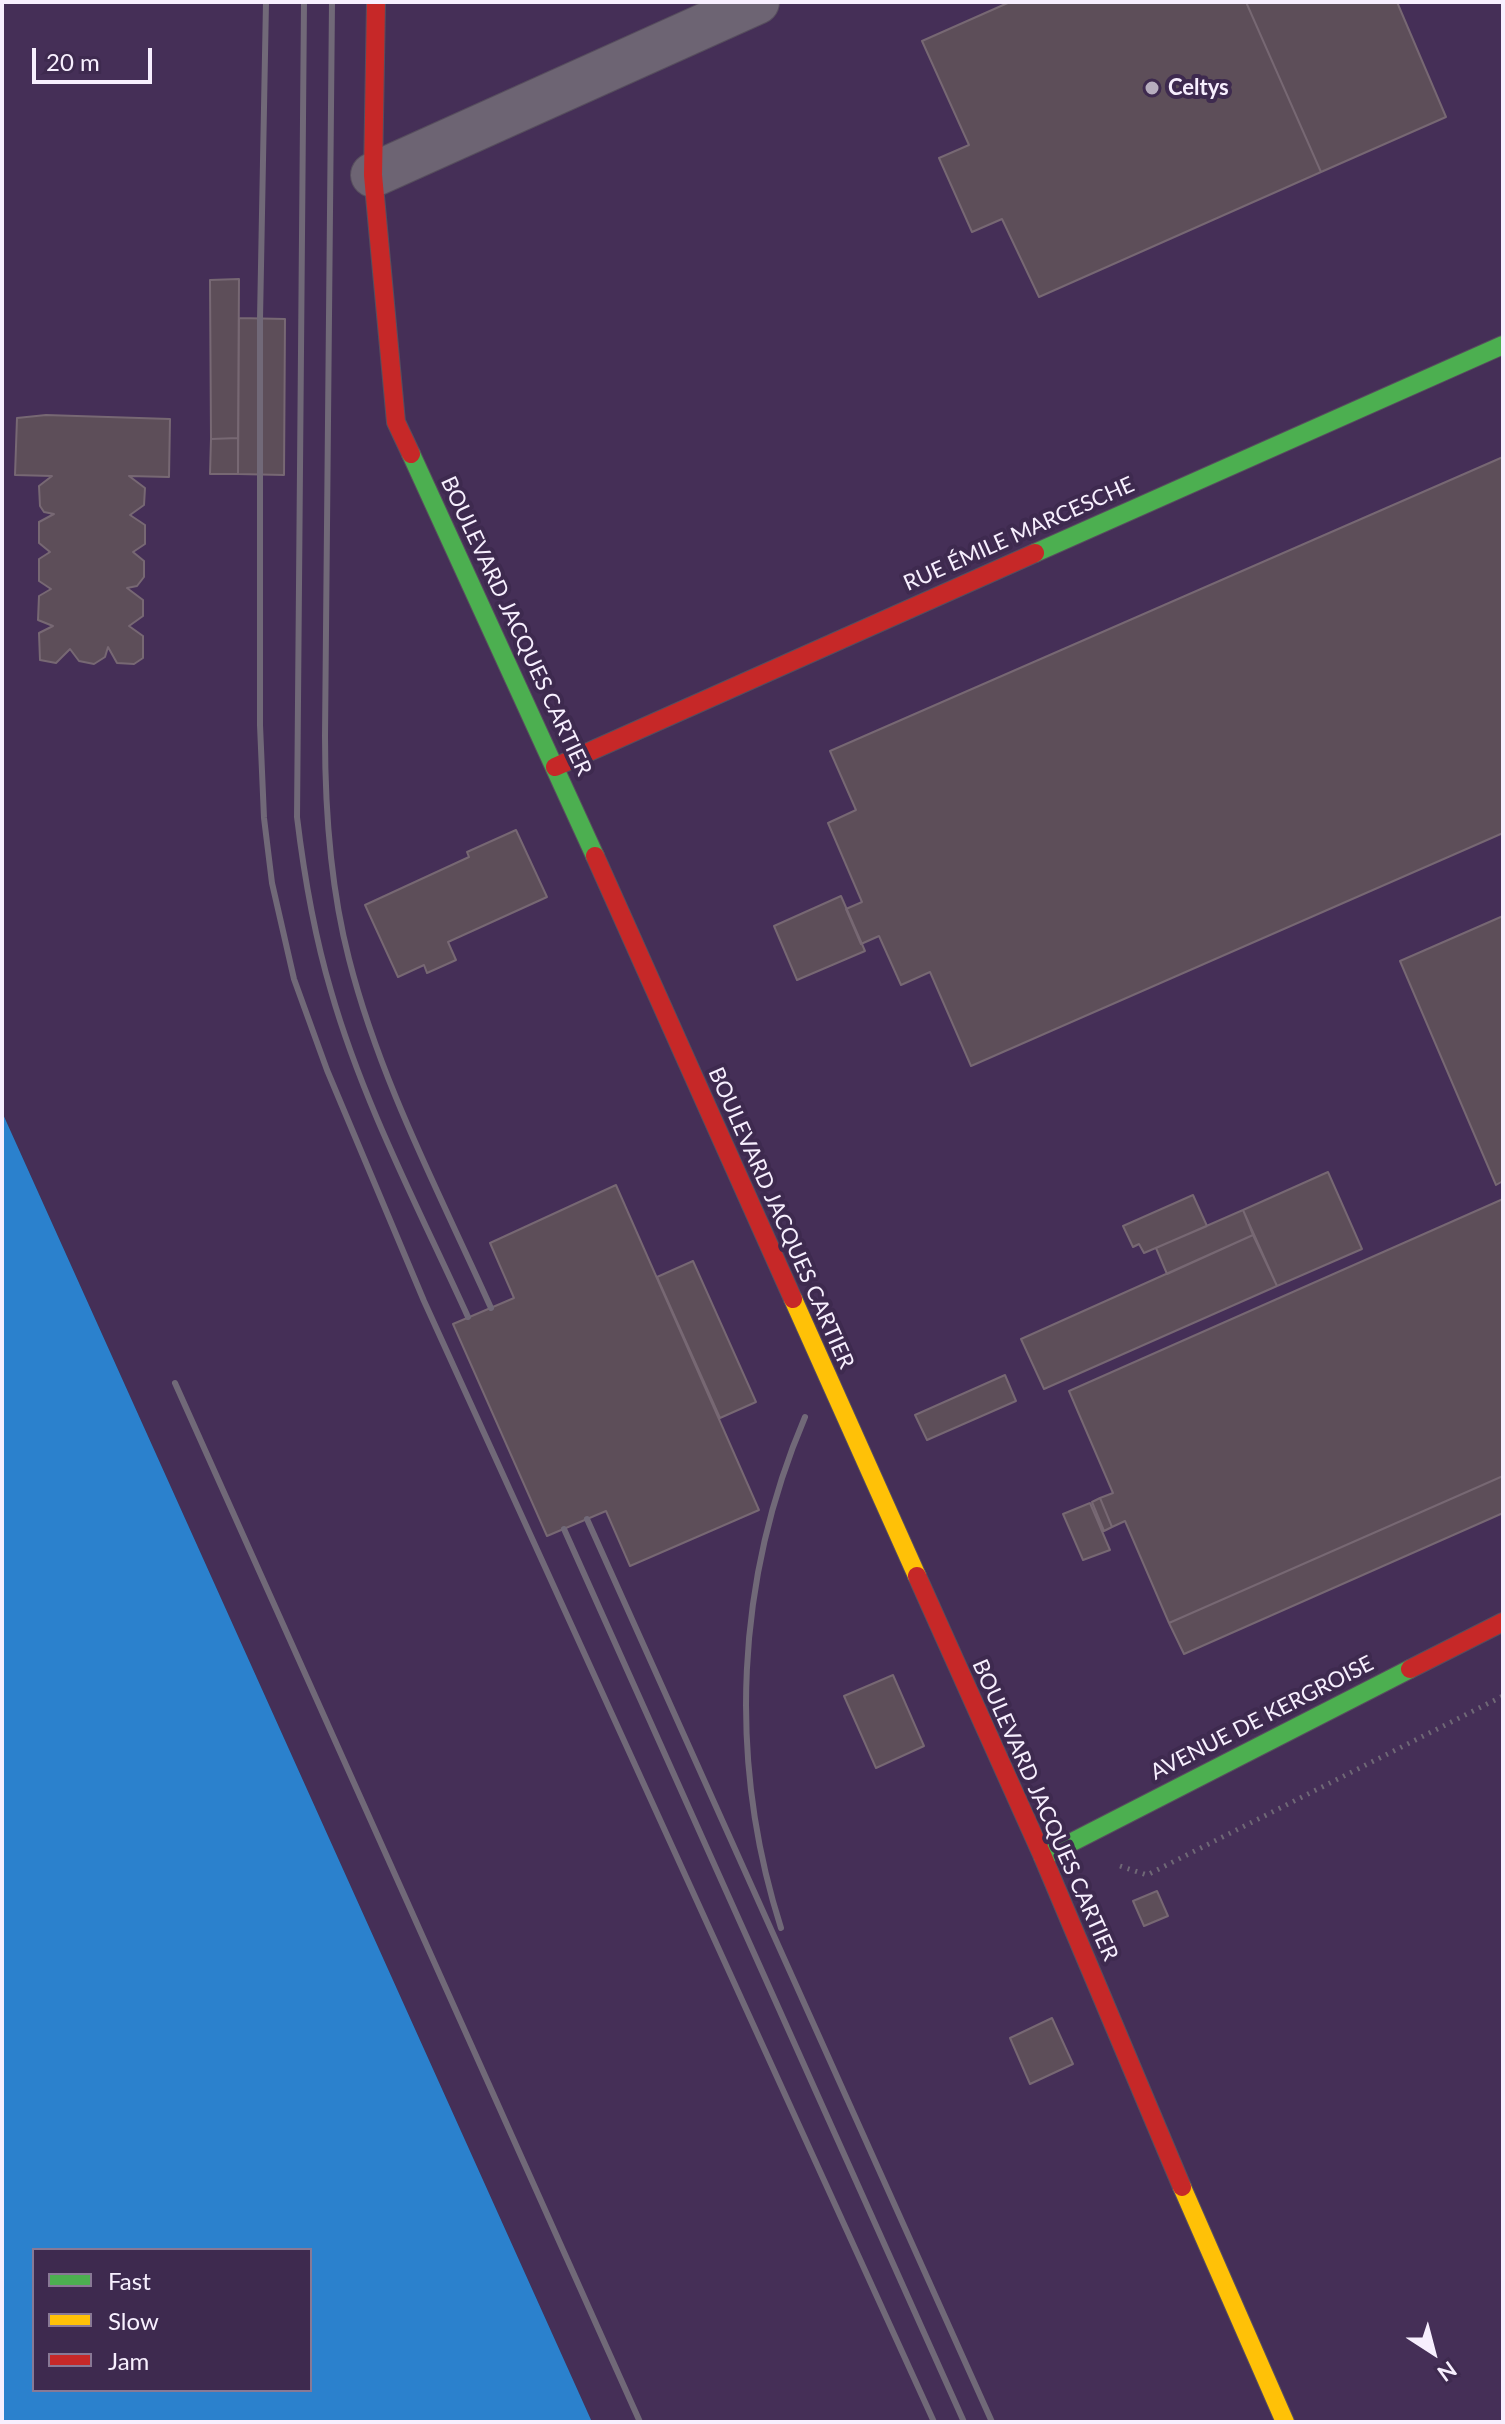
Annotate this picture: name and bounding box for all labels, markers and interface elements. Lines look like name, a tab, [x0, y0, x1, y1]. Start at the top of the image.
scale bar	[36, 32, 156, 82]
text: 20 m	[46, 47, 100, 76]
place label: Celtys	[1168, 75, 1229, 101]
marker: Celtys	[1143, 79, 1161, 97]
street label: RUE ÉMILE MARCESCHE	[900, 471, 1138, 597]
street label: BOULEVARD JACQUES CARTIER	[435, 472, 597, 780]
street label: BOULEVARD JACQUES CARTIER	[702, 1063, 860, 1373]
street label: AVENUE DE KERGROISE	[1146, 1650, 1378, 1786]
street label: BOULEVARD JACQUES CARTIER	[966, 1655, 1124, 1965]
legend	[32, 2248, 312, 2392]
text: Fast	[108, 2266, 151, 2295]
text: Slow	[108, 2306, 159, 2335]
north arrow	[1393, 2312, 1473, 2392]
text: Jam	[108, 2346, 149, 2375]
text: N	[1433, 2356, 1462, 2388]

